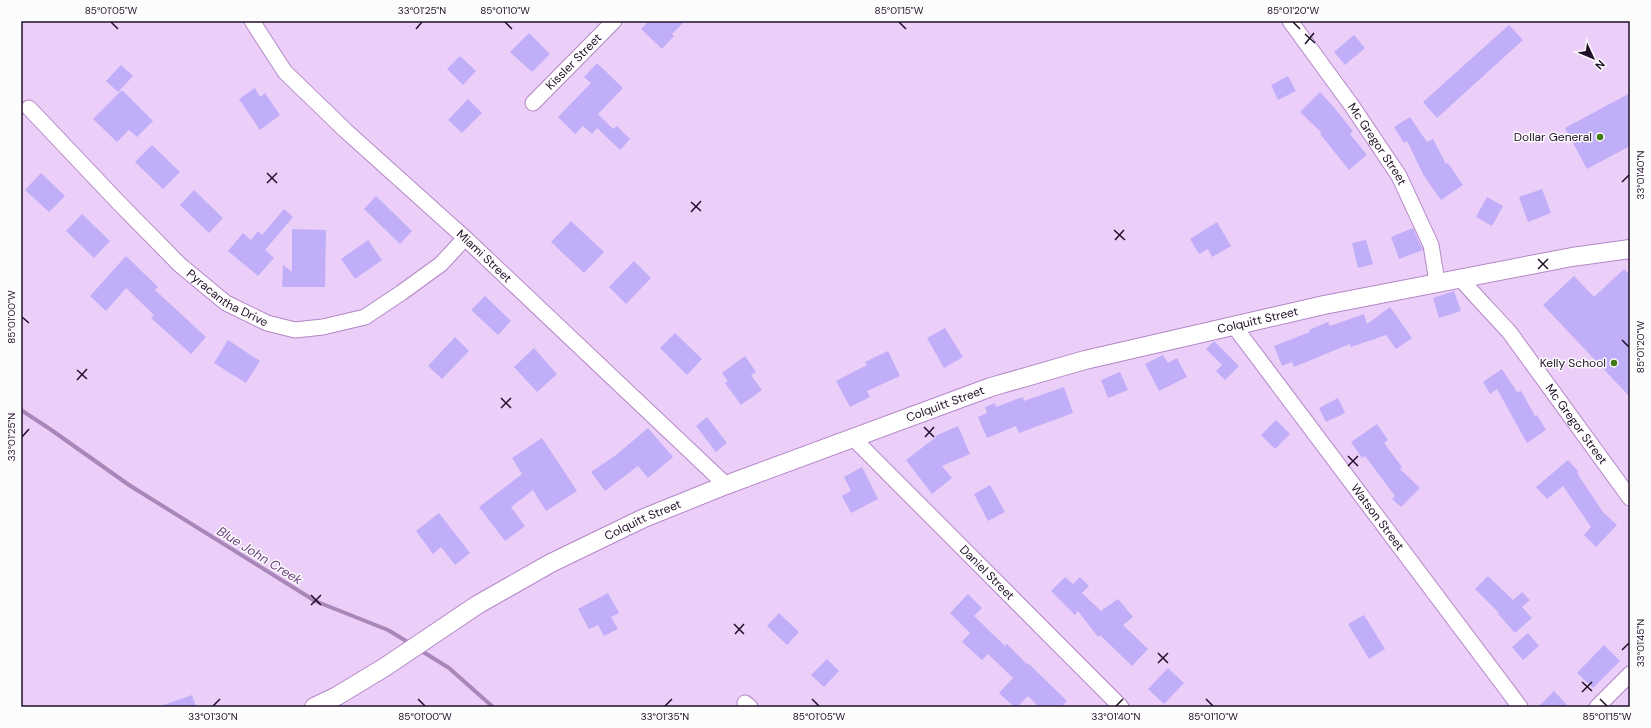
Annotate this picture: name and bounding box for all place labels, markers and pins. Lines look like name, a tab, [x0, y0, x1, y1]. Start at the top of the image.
place label: Dollar General	[1514, 129, 1592, 145]
marker: Dollar General	[1595, 132, 1605, 142]
place label: Kelly School	[1540, 355, 1606, 371]
marker: Kelly School	[1609, 358, 1619, 368]

